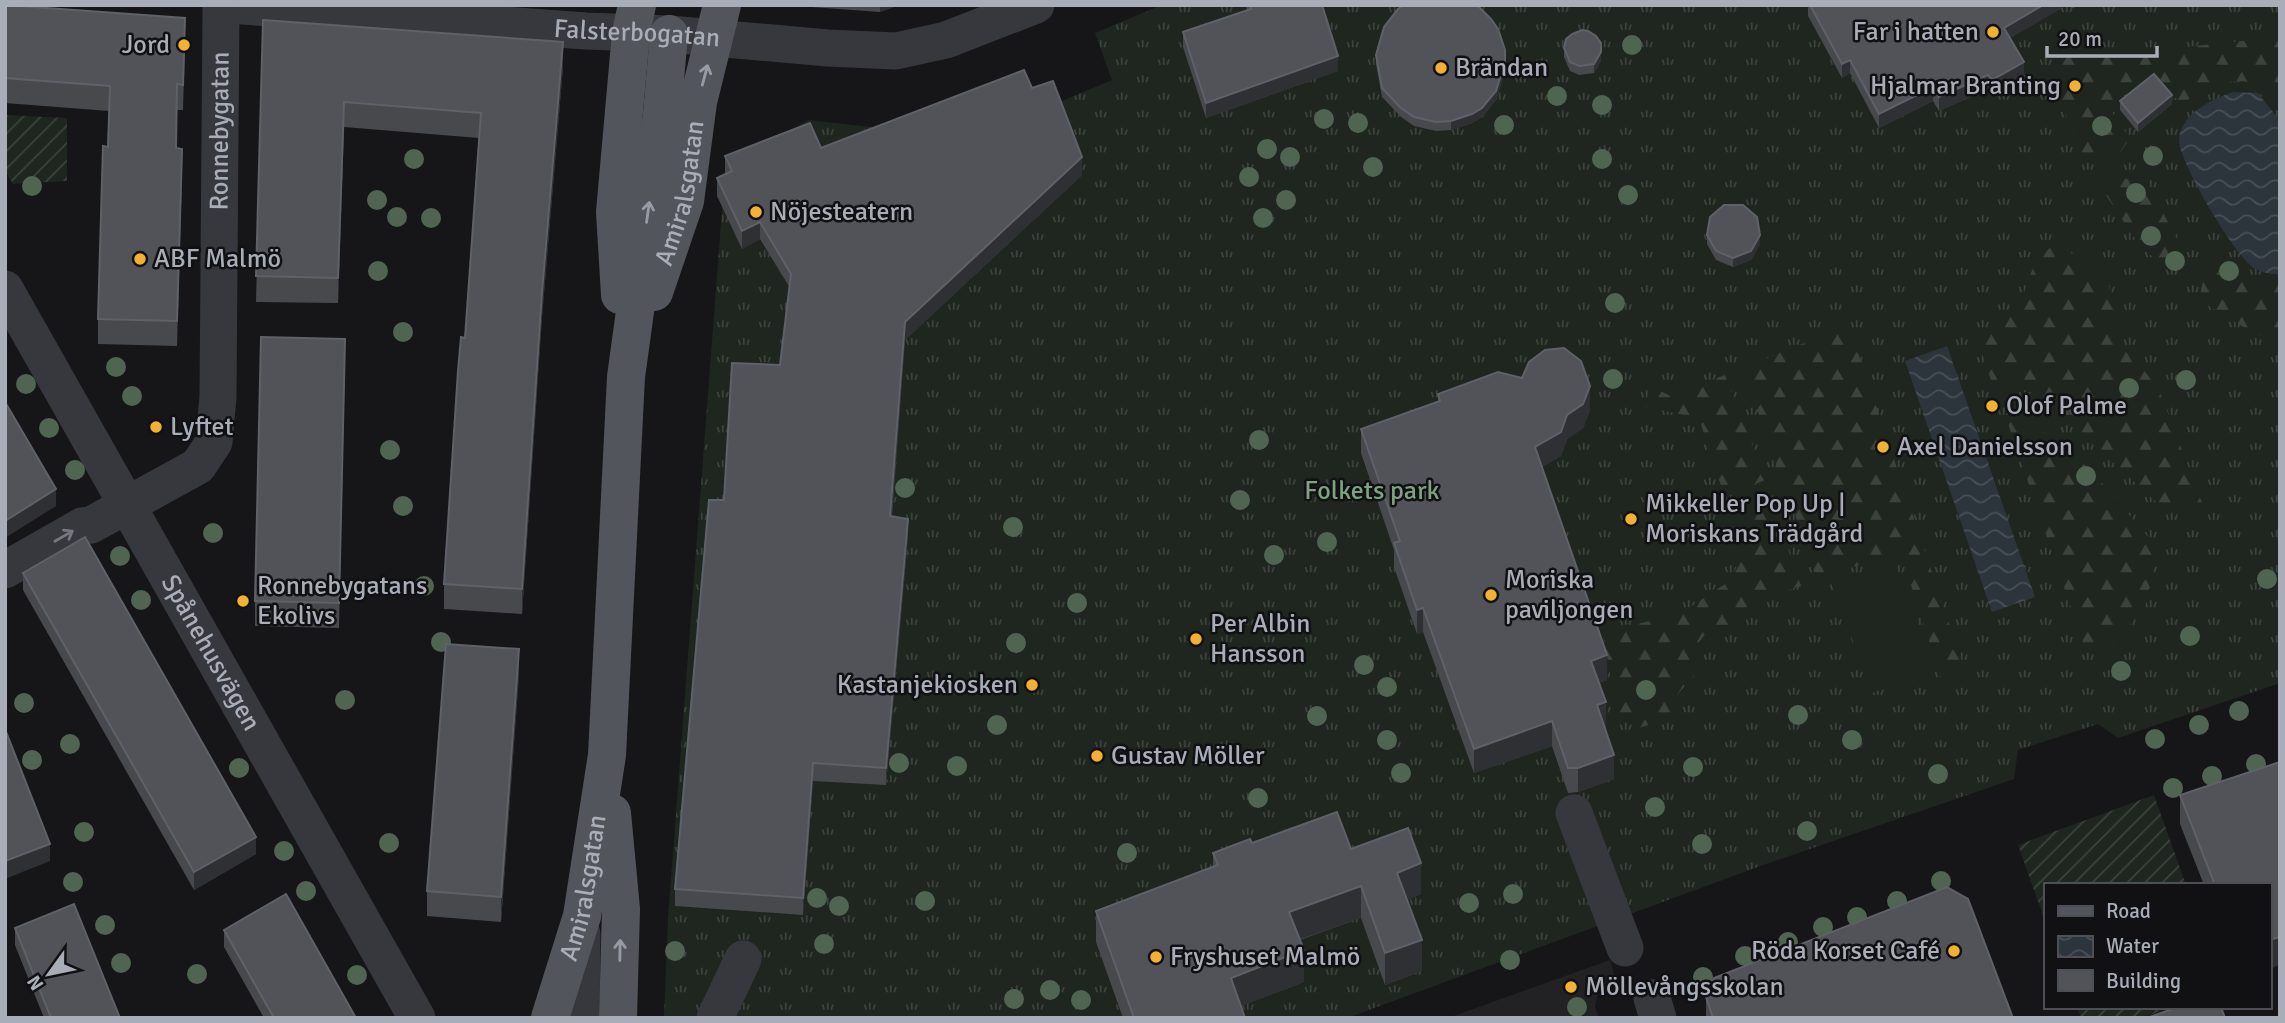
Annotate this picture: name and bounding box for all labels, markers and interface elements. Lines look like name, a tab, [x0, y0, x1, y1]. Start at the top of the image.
street label: Falsterbogatan	[553, 13, 722, 54]
scale bar	[2047, 14, 2157, 58]
place label: Far i hatten	[1853, 16, 1979, 48]
marker: Far i hatten	[1985, 24, 2001, 40]
text: 20 m	[2058, 26, 2102, 52]
place label: Jord	[122, 29, 170, 61]
marker: Jord	[176, 37, 192, 53]
street label: Ronnebygatan	[203, 51, 237, 211]
place label: Brändan	[1455, 52, 1548, 84]
marker: Brändan	[1433, 60, 1449, 76]
one-way arrow	[699, 65, 712, 87]
place label: Hjalmar Branting	[1870, 70, 2061, 102]
marker: Hjalmar Branting	[2067, 78, 2083, 94]
street label: Amiralsgatan	[648, 119, 711, 270]
place label: Nöjesteatern	[770, 196, 913, 228]
one-way arrow	[642, 202, 655, 224]
marker: Nöjesteatern	[748, 204, 764, 220]
place label: ABF Malmö	[154, 243, 281, 275]
marker: ABF Malmö	[132, 251, 148, 267]
place label: Olof Palme	[2006, 390, 2127, 422]
marker: Olof Palme	[1984, 398, 2000, 414]
place label: Lyftet	[170, 411, 234, 443]
marker: Lyftet	[148, 419, 164, 435]
place label: Axel Danielsson	[1897, 431, 2073, 463]
marker: Axel Danielsson	[1875, 439, 1891, 455]
park label: Folkets park	[1304, 475, 1440, 507]
place label: Mikkeller Pop Up | Moriskans Trädgård	[1645, 488, 1863, 550]
marker: Mikkeller Pop Up | Moriskans Trädgård	[1623, 511, 1639, 527]
one-way arrow	[54, 529, 74, 543]
place label: Moriska paviljongen	[1505, 564, 1633, 626]
street label: Spånehusvägen	[154, 569, 267, 737]
place label: Ronnebygatans Ekolivs	[257, 570, 427, 632]
marker: Moriska paviljongen	[1483, 587, 1499, 603]
marker: Ronnebygatans Ekolivs	[235, 593, 251, 609]
place label: Per Albin Hansson	[1210, 608, 1311, 670]
marker: Per Albin Hansson	[1188, 631, 1204, 647]
place label: Kastanjekiosken	[837, 669, 1018, 701]
marker: Kastanjekiosken	[1024, 677, 1040, 693]
place label: Gustav Möller	[1111, 740, 1265, 772]
marker: Gustav Möller	[1089, 748, 1105, 764]
street label: Amiralsgatan	[553, 812, 614, 965]
legend	[2044, 883, 2271, 1009]
text: Road	[2106, 898, 2151, 924]
text: Water	[2106, 933, 2159, 959]
place label: Röda Korset Café	[1751, 935, 1940, 967]
one-way arrow	[613, 938, 626, 961]
north arrow	[14, 939, 84, 1009]
place label: Fryshuset Malmö	[1170, 941, 1360, 973]
marker: Röda Korset Café	[1946, 943, 1962, 959]
marker: Fryshuset Malmö	[1148, 949, 1164, 965]
text: Building	[2106, 968, 2181, 994]
text: N	[22, 971, 49, 995]
place label: Möllevångsskolan	[1585, 971, 1784, 1003]
marker: Möllevångsskolan	[1563, 979, 1579, 995]

